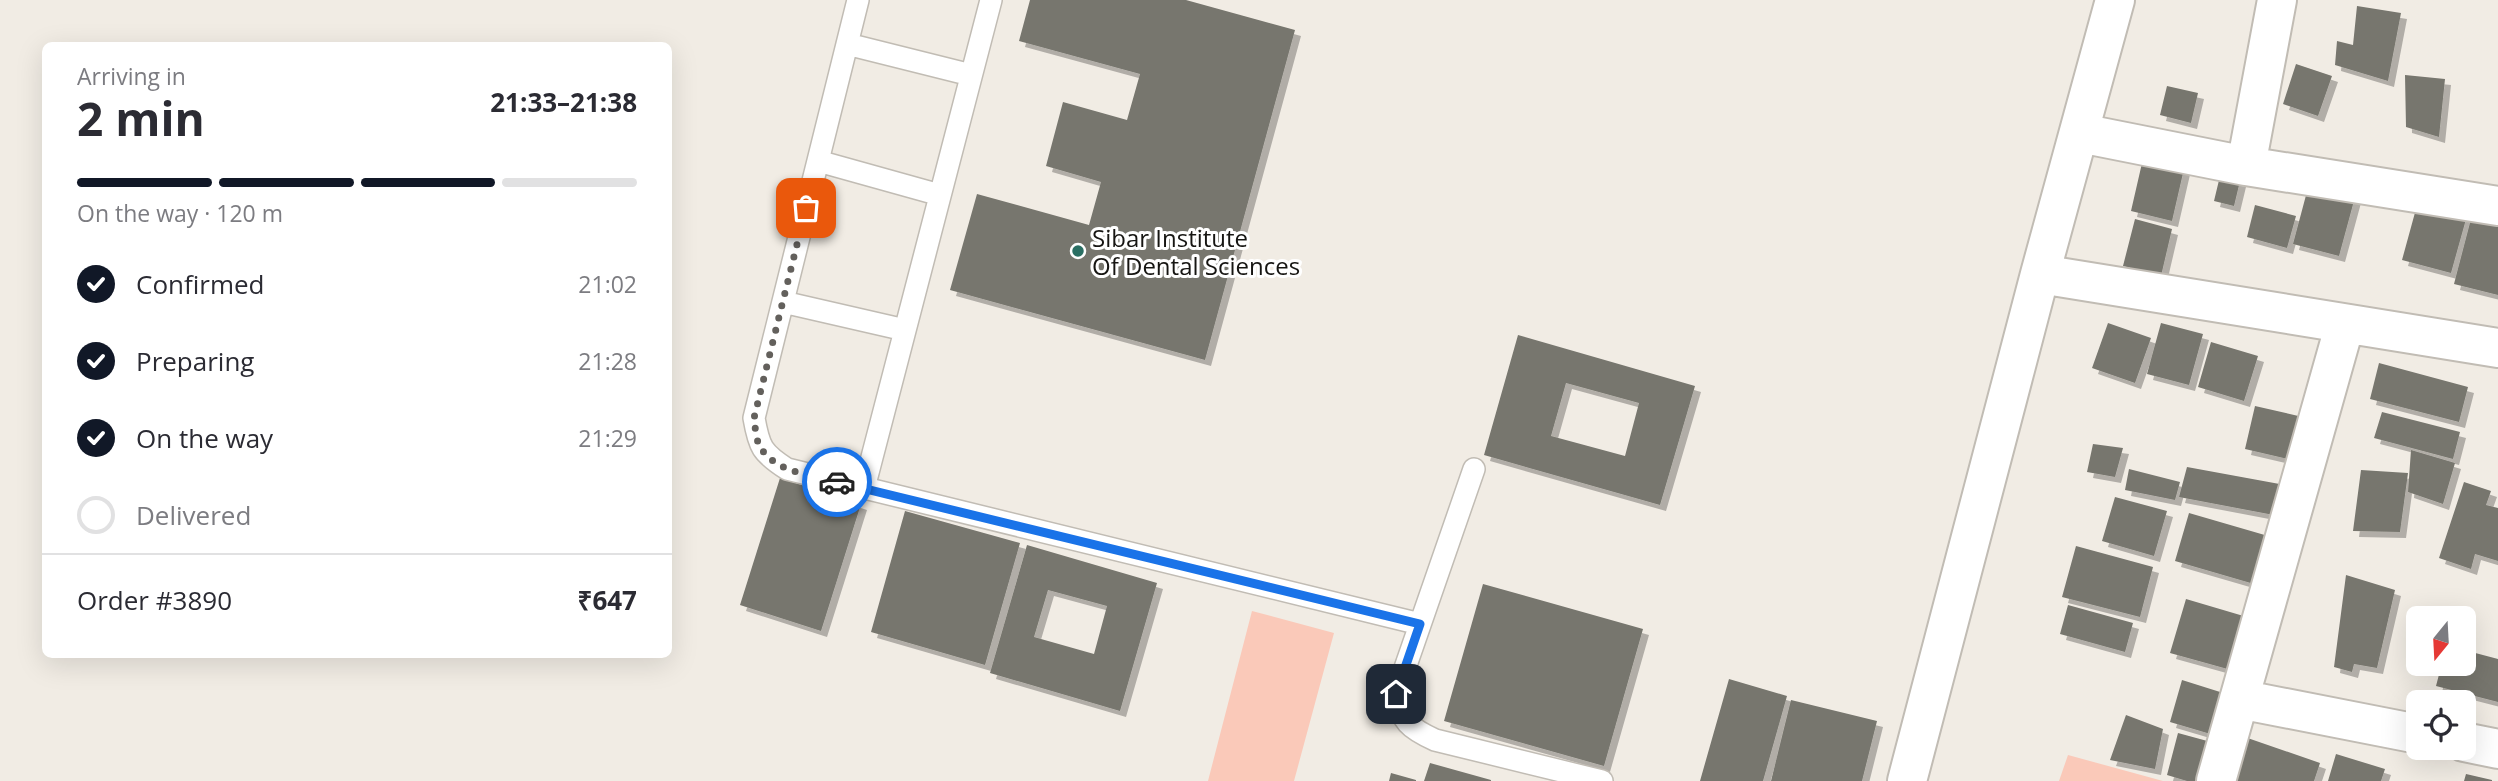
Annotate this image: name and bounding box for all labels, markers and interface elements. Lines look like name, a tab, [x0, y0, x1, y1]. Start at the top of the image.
text: Arriving in	[77, 60, 186, 92]
text: 21:33–21:38	[490, 84, 637, 120]
text: 2 min	[77, 87, 205, 149]
pin	[776, 178, 836, 238]
icon: bag	[787, 189, 825, 227]
text: On the way · 120 m	[77, 197, 283, 229]
place label: Sibar Institute Of Dental Sciences	[1092, 221, 1300, 282]
marker: Sibar Institute Of Dental Sciences	[1070, 243, 1086, 259]
icon: check	[77, 265, 115, 303]
text: Confirmed	[136, 266, 264, 302]
text: 21:02	[578, 268, 637, 300]
icon: check	[77, 342, 115, 380]
text: Preparing	[136, 343, 254, 379]
text: 21:28	[578, 345, 637, 377]
icon: check	[77, 419, 115, 457]
text: On the way	[136, 420, 273, 456]
text: 21:29	[578, 422, 637, 454]
courier	[802, 447, 872, 517]
icon: car	[818, 463, 856, 501]
text: Delivered	[136, 497, 251, 533]
text: Order #3890	[77, 582, 232, 618]
text: ₹647	[578, 582, 637, 618]
north arrow	[2406, 606, 2476, 676]
map controls	[2406, 606, 2476, 760]
pin	[1366, 664, 1426, 724]
icon: home	[1377, 675, 1415, 713]
button: locate	[2406, 690, 2476, 760]

